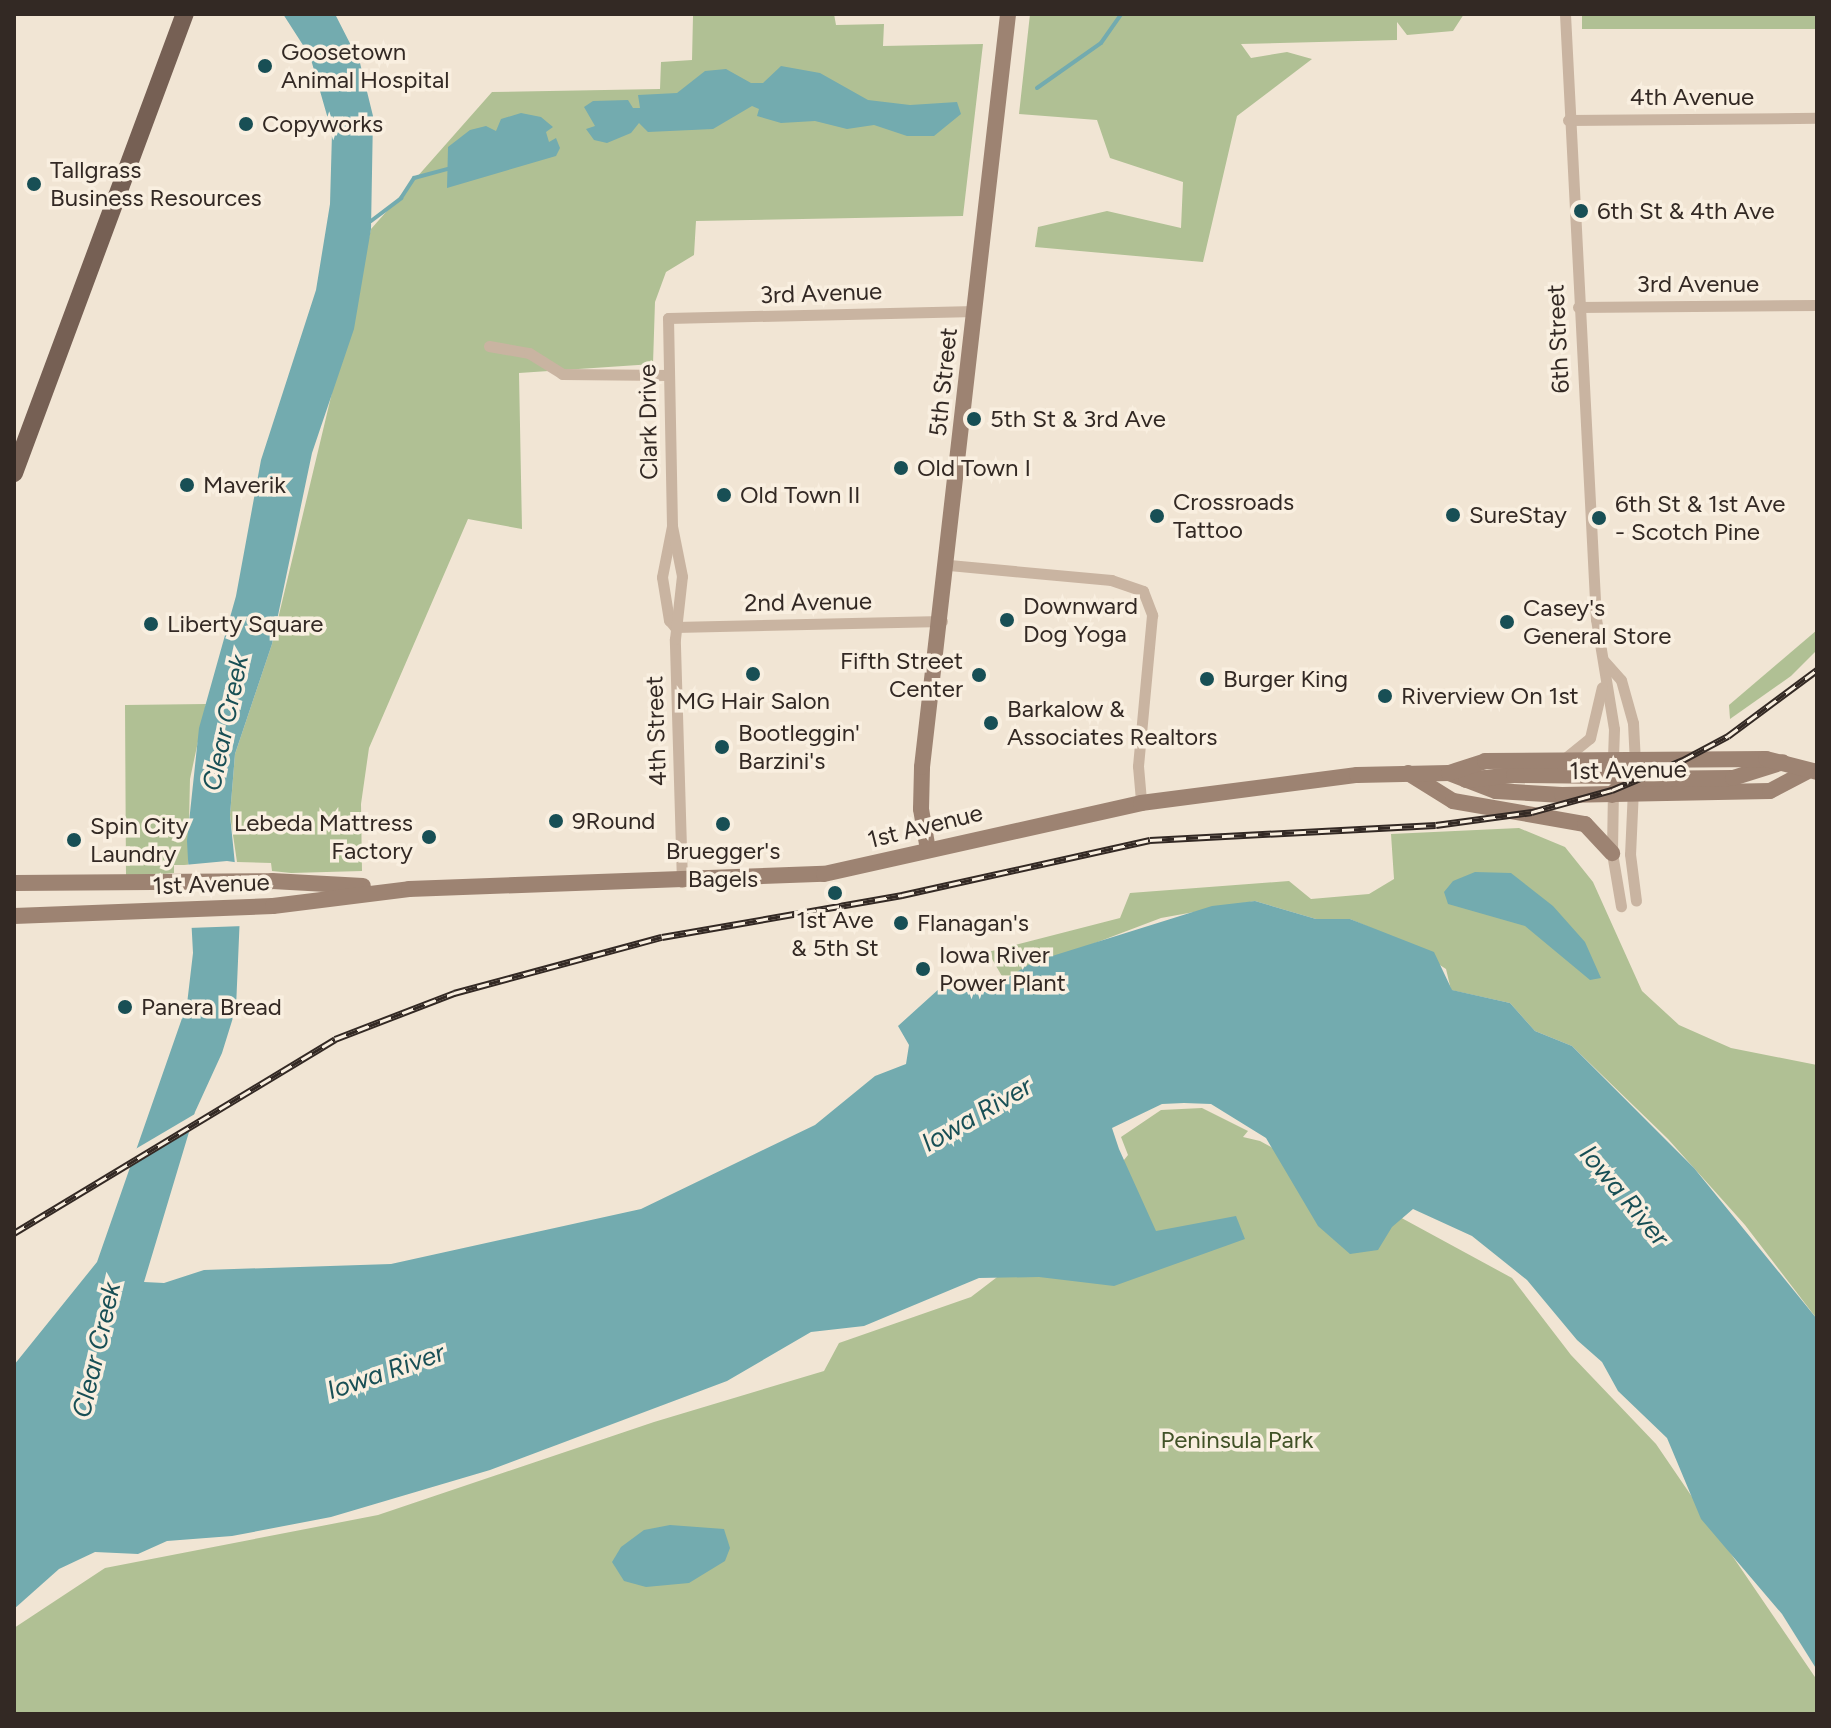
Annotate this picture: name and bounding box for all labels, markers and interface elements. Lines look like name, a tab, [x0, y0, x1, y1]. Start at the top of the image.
place label: Goosetown Animal Hospital	[281, 38, 449, 94]
marker: Goosetown Animal Hospital	[256, 57, 274, 75]
street label: 4th Avenue	[1630, 83, 1754, 111]
place label: Copyworks	[262, 110, 383, 138]
marker: Copyworks	[237, 115, 255, 133]
place label: Tallgrass Business Resources	[50, 156, 262, 212]
marker: Tallgrass Business Resources	[25, 175, 43, 193]
place label: 6th St & 4th Ave	[1597, 197, 1775, 225]
marker: 6th St & 4th Ave	[1572, 202, 1590, 220]
street label: 3rd Avenue	[1637, 270, 1759, 298]
street label: 3rd Avenue	[759, 276, 883, 310]
street label: 6th Street	[1541, 284, 1575, 394]
street label: 5th Street	[923, 326, 963, 438]
street label: Clark Drive	[633, 364, 663, 480]
place label: 5th St & 3rd Ave	[990, 405, 1166, 433]
marker: 5th St & 3rd Ave	[965, 410, 983, 428]
place label: Old Town I	[917, 454, 1031, 482]
marker: Old Town I	[892, 459, 910, 477]
place label: Maverik	[203, 471, 286, 499]
marker: Maverik	[178, 476, 196, 494]
place label: Old Town II	[740, 481, 860, 509]
marker: Old Town II	[715, 486, 733, 504]
place label: Crossroads Tattoo	[1173, 488, 1294, 544]
place label: 6th St & 1st Ave - Scotch Pine	[1615, 490, 1785, 546]
place label: SureStay	[1469, 501, 1567, 529]
marker: SureStay	[1444, 506, 1462, 524]
marker: Crossroads Tattoo	[1148, 507, 1166, 525]
marker: 6th St & 1st Ave - Scotch Pine	[1590, 509, 1608, 527]
street label: 2nd Avenue	[744, 586, 872, 618]
place label: Downward Dog Yoga	[1023, 592, 1138, 648]
place label: Casey's General Store	[1523, 594, 1671, 650]
place label: Liberty Square	[167, 610, 323, 638]
marker: Downward Dog Yoga	[998, 611, 1016, 629]
marker: Casey's General Store	[1498, 613, 1516, 631]
marker: Liberty Square	[142, 615, 160, 633]
place label: Fifth Street Center	[840, 647, 963, 703]
water label: Clear Creek	[196, 652, 256, 794]
marker: MG Hair Salon	[744, 665, 762, 683]
place label: Burger King	[1223, 665, 1348, 693]
marker: Fifth Street Center	[970, 666, 988, 684]
marker: Burger King	[1198, 670, 1216, 688]
street label: 4th Street	[640, 675, 672, 787]
place label: Riverview On 1st	[1401, 682, 1579, 710]
place label: MG Hair Salon	[676, 687, 830, 715]
marker: Riverview On 1st	[1376, 687, 1394, 705]
place label: Barkalow & Associates Realtors	[1007, 695, 1217, 751]
marker: Barkalow & Associates Realtors	[982, 714, 1000, 732]
place label: Bootleggin' Barzini's	[738, 719, 860, 775]
marker: Bootleggin' Barzini's	[713, 738, 731, 756]
street label: 1st Avenue	[1569, 755, 1687, 785]
street label: 1st Avenue	[865, 798, 985, 854]
place label: 9Round	[572, 807, 655, 835]
place label: Lebeda Mattress Factory	[234, 809, 413, 865]
place label: Spin City Laundry	[90, 812, 188, 868]
marker: 9Round	[547, 812, 565, 830]
marker: Bruegger's Bagels	[714, 815, 732, 833]
marker: Lebeda Mattress Factory	[420, 828, 438, 846]
marker: Spin City Laundry	[65, 831, 83, 849]
place label: Bruegger's Bagels	[666, 837, 780, 893]
street label: 1st Avenue	[152, 868, 270, 900]
marker: 1st Ave & 5th St	[826, 884, 844, 902]
place label: 1st Ave & 5th St	[791, 906, 879, 962]
place label: Flanagan's	[917, 909, 1029, 937]
marker: Flanagan's	[892, 914, 910, 932]
place label: Iowa River Power Plant	[939, 941, 1066, 997]
marker: Iowa River Power Plant	[914, 960, 932, 978]
place label: Panera Bread	[141, 993, 282, 1021]
marker: Panera Bread	[116, 998, 134, 1016]
water label: Iowa River	[916, 1071, 1038, 1159]
water label: Iowa River	[1573, 1139, 1675, 1253]
water label: Clear Creek	[66, 1279, 128, 1421]
water label: Iowa River	[323, 1337, 449, 1407]
park label: Peninsula Park	[1161, 1426, 1313, 1454]

